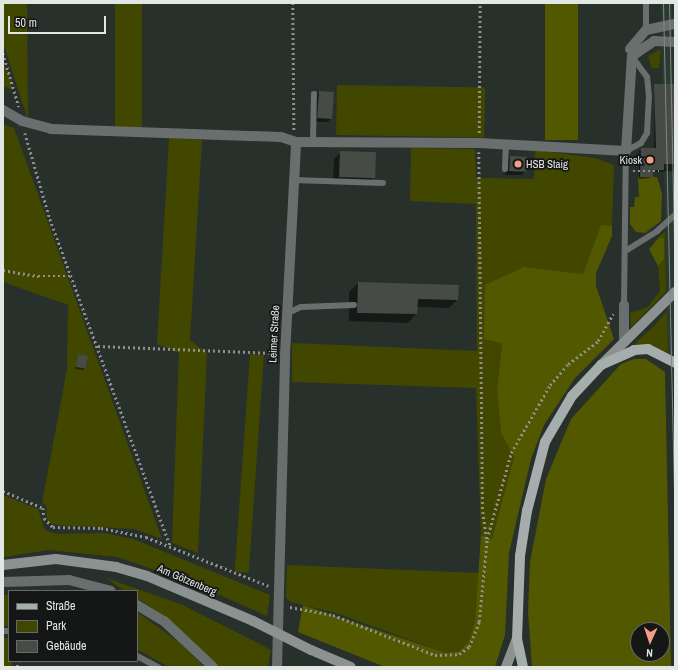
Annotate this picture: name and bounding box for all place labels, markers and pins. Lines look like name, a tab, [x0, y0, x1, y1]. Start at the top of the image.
place label: Kiosk	[619, 153, 642, 167]
marker: Kiosk	[645, 155, 655, 165]
place label: HSB Staig	[526, 157, 568, 171]
marker: HSB Staig	[513, 159, 523, 169]

